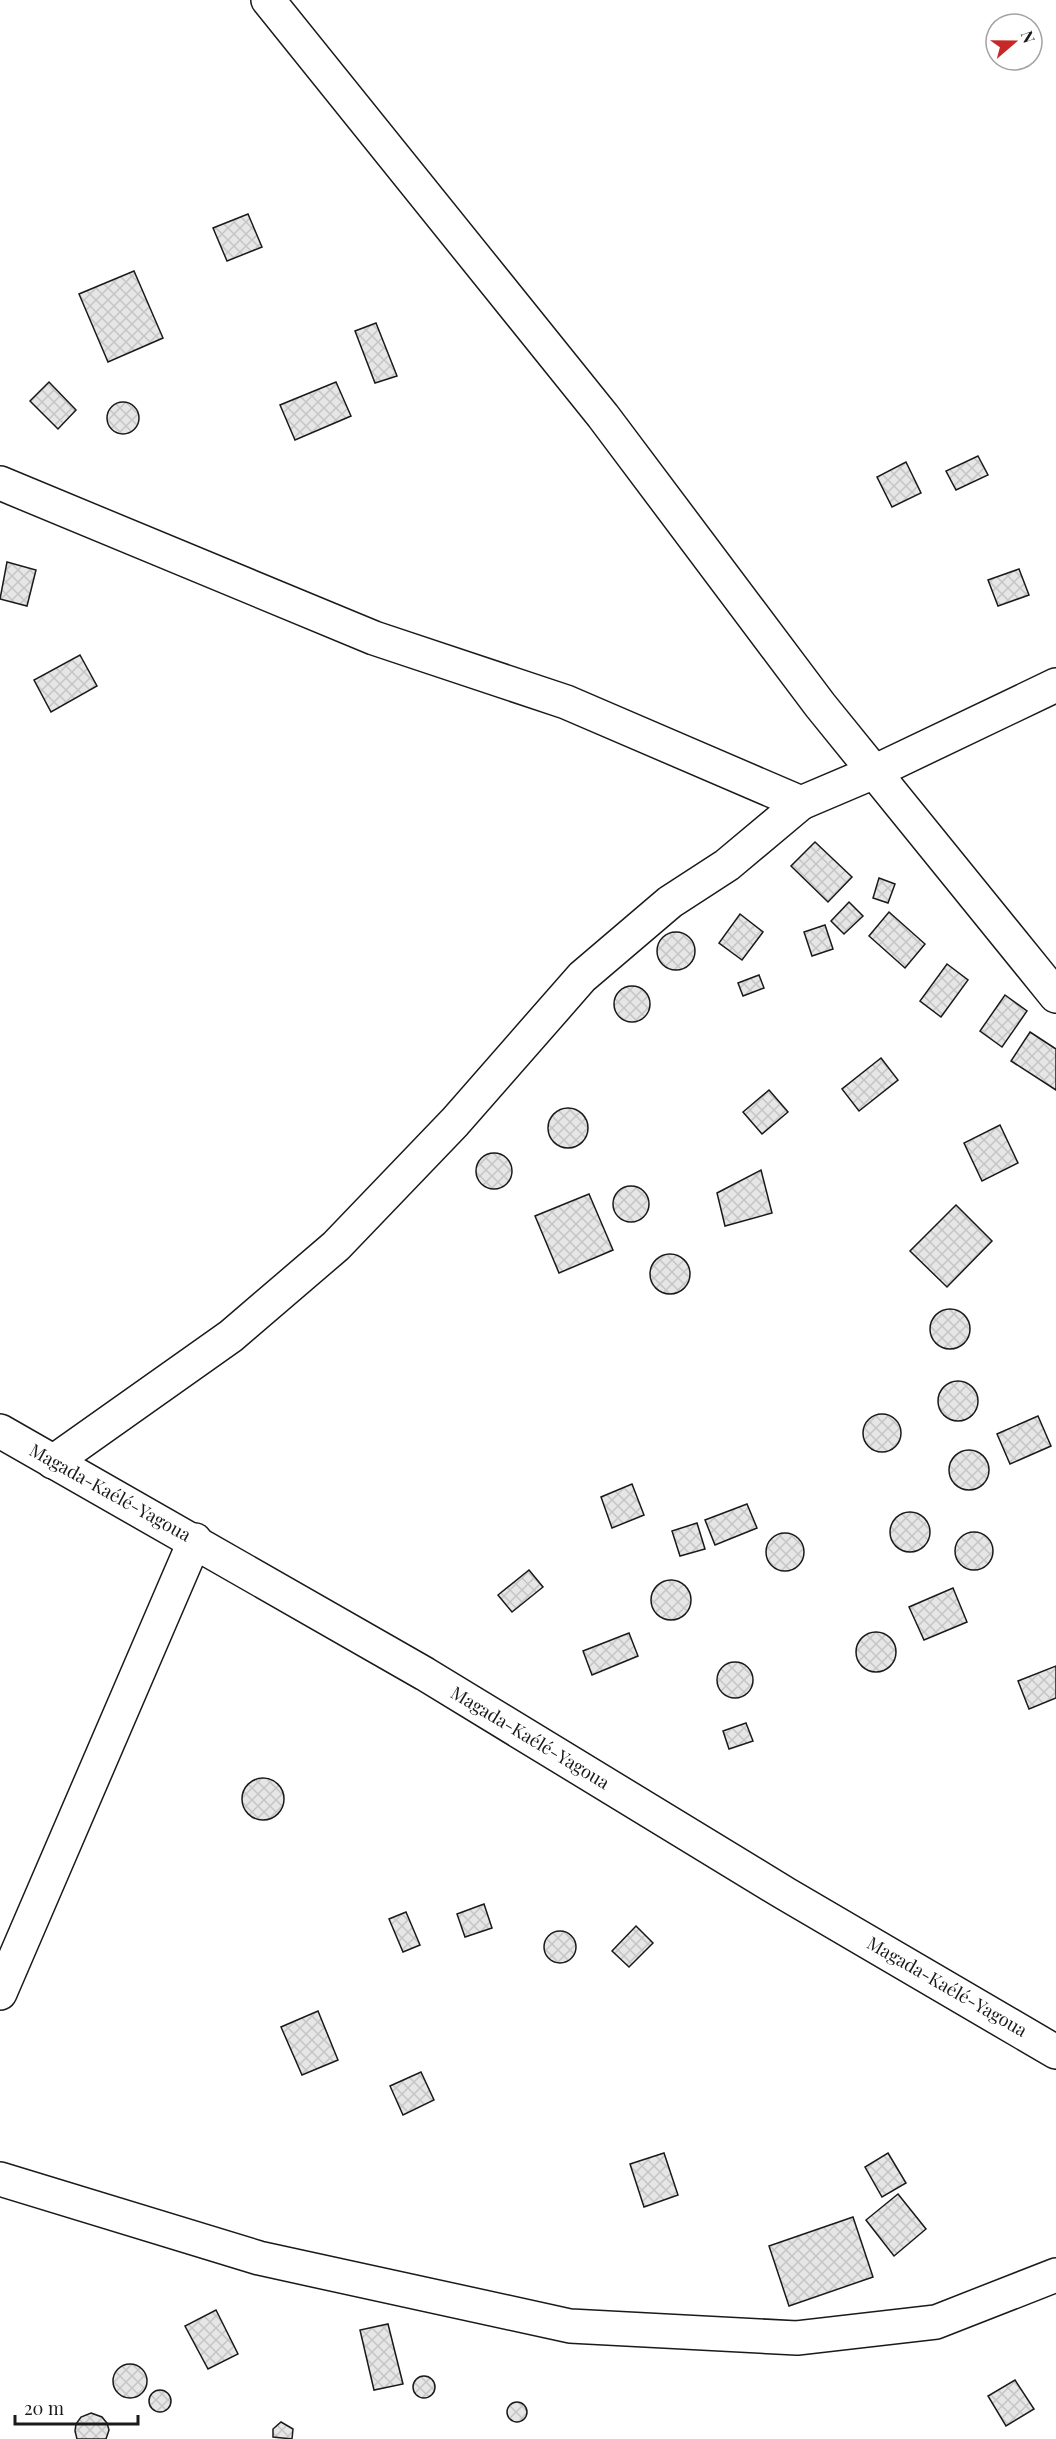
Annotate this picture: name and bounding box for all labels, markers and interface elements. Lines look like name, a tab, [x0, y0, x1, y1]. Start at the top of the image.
north arrow	[984, 12, 1044, 72]
text: N	[1017, 28, 1041, 46]
street label: Magada-Kaélé-Yagoua	[26, 1438, 195, 1547]
street label: Magada-Kaélé-Yagoua	[447, 1680, 614, 1794]
street label: Magada-Kaélé-Yagoua	[863, 1930, 1032, 2042]
scale bar	[15, 2388, 138, 2426]
text: 20 m	[24, 2396, 64, 2420]

